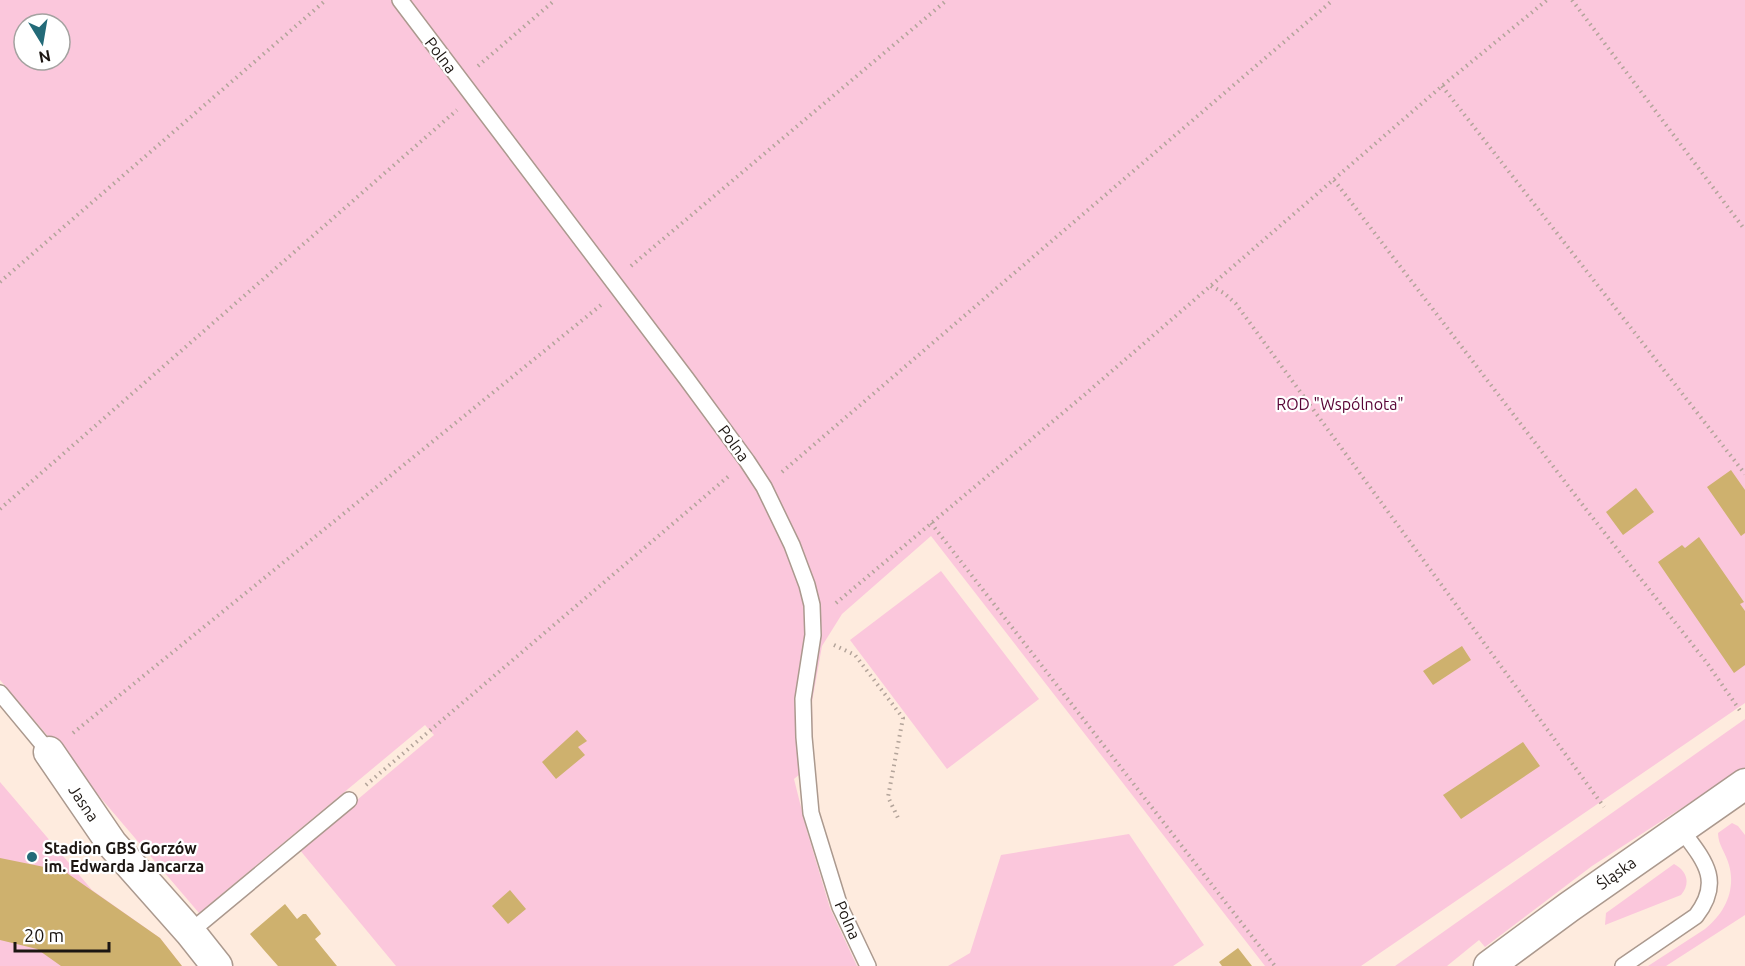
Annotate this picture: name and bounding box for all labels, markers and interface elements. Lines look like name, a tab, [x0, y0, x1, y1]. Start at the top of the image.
north arrow	[12, 12, 72, 72]
street label: Polna	[422, 33, 460, 77]
text: N	[37, 47, 52, 67]
park label: ROD "Wspólnota"	[1276, 395, 1404, 413]
street label: Polna	[715, 421, 753, 465]
street label: Jasna	[65, 781, 103, 825]
place label: Stadion GBS Gorzów im. Edwarda Jancarza	[44, 839, 204, 875]
marker: Stadion GBS Gorzów im. Edwarda Jancarza	[25, 850, 39, 864]
street label: Śląska	[1592, 852, 1639, 893]
street label: Polna	[832, 898, 864, 942]
scale bar	[15, 915, 110, 953]
text: 20 m	[24, 925, 64, 945]

